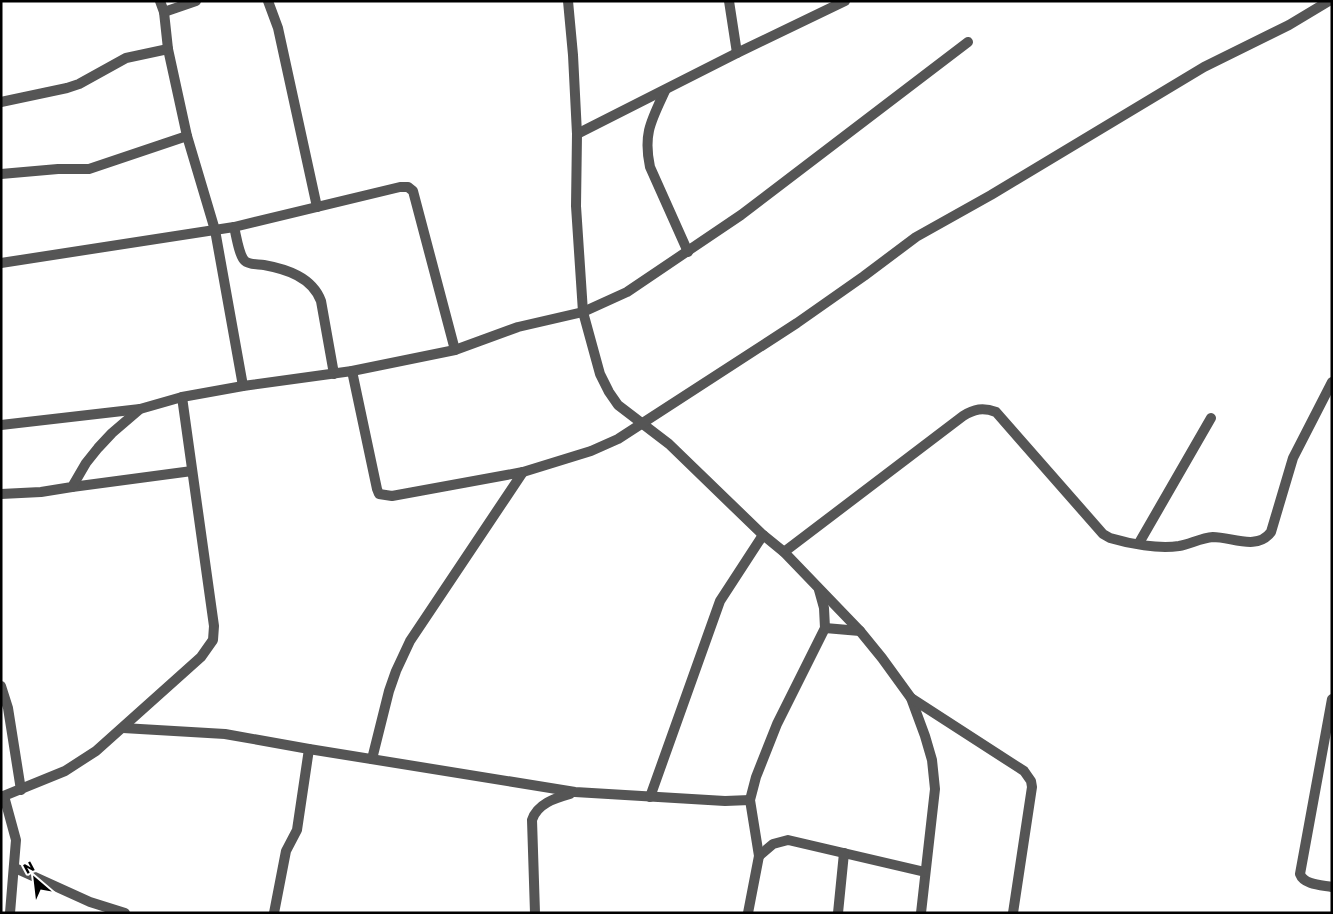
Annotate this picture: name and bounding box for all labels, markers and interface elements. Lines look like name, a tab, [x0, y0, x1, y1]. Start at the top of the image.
north arrow	[10, 854, 60, 904]
text: N	[21, 858, 38, 878]

